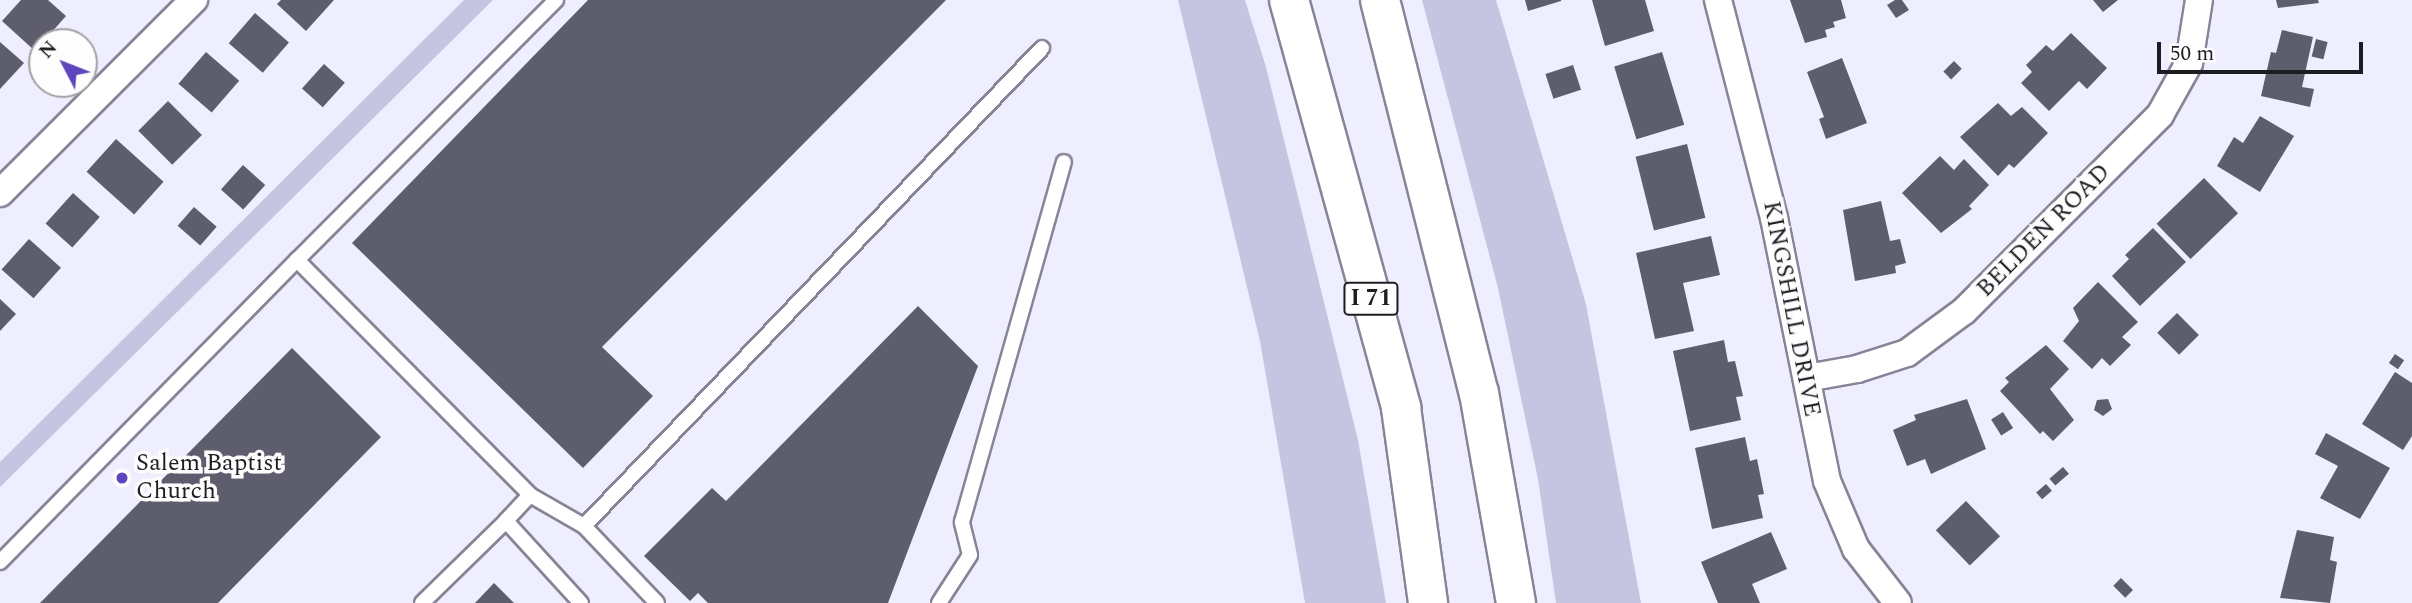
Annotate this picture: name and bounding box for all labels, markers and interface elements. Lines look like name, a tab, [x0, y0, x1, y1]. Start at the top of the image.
north arrow	[28, 28, 98, 98]
scale bar	[2160, 28, 2366, 72]
text: N	[33, 34, 64, 65]
text: 50 m	[2170, 38, 2214, 70]
street label: BELDEN ROAD	[1971, 158, 2117, 304]
street label: KINGSHILL DRIVE	[1756, 199, 1826, 419]
road number: I 71	[1343, 280, 1399, 318]
place label: Salem Baptist Church	[136, 450, 282, 506]
marker: Salem Baptist Church	[114, 470, 130, 486]

